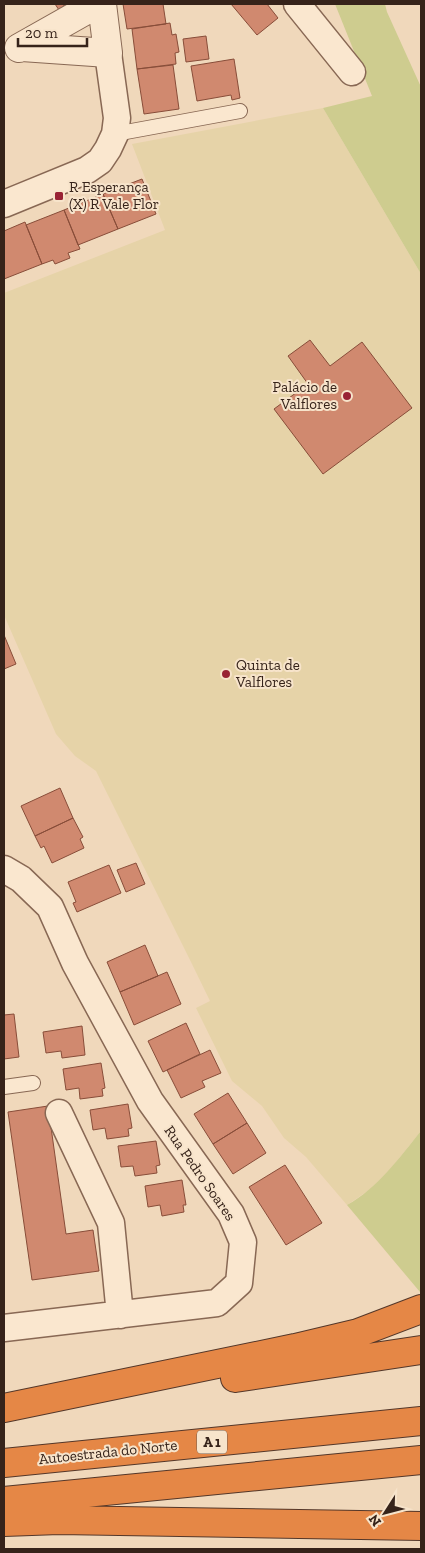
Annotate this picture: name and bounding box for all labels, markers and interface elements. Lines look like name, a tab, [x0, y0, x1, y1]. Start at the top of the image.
scale bar	[18, 15, 86, 47]
text: 20 m	[25, 24, 58, 42]
place label: R Esperança (X) R Vale Flor	[69, 178, 159, 213]
marker: R Esperança (X) R Vale Flor	[53, 190, 65, 202]
place label: Palácio de Valflores	[272, 378, 337, 413]
marker: Palácio de Valflores	[341, 390, 353, 402]
place label: Quinta de Valflores	[235, 656, 300, 691]
marker: Quinta de Valflores	[220, 668, 232, 680]
street label: Rua Pedro Soares	[160, 1122, 240, 1224]
road number: A 1	[197, 1430, 227, 1454]
street label: Autoestrada do Norte	[38, 1436, 178, 1468]
north arrow	[360, 1488, 410, 1538]
text: N	[365, 1511, 385, 1530]

